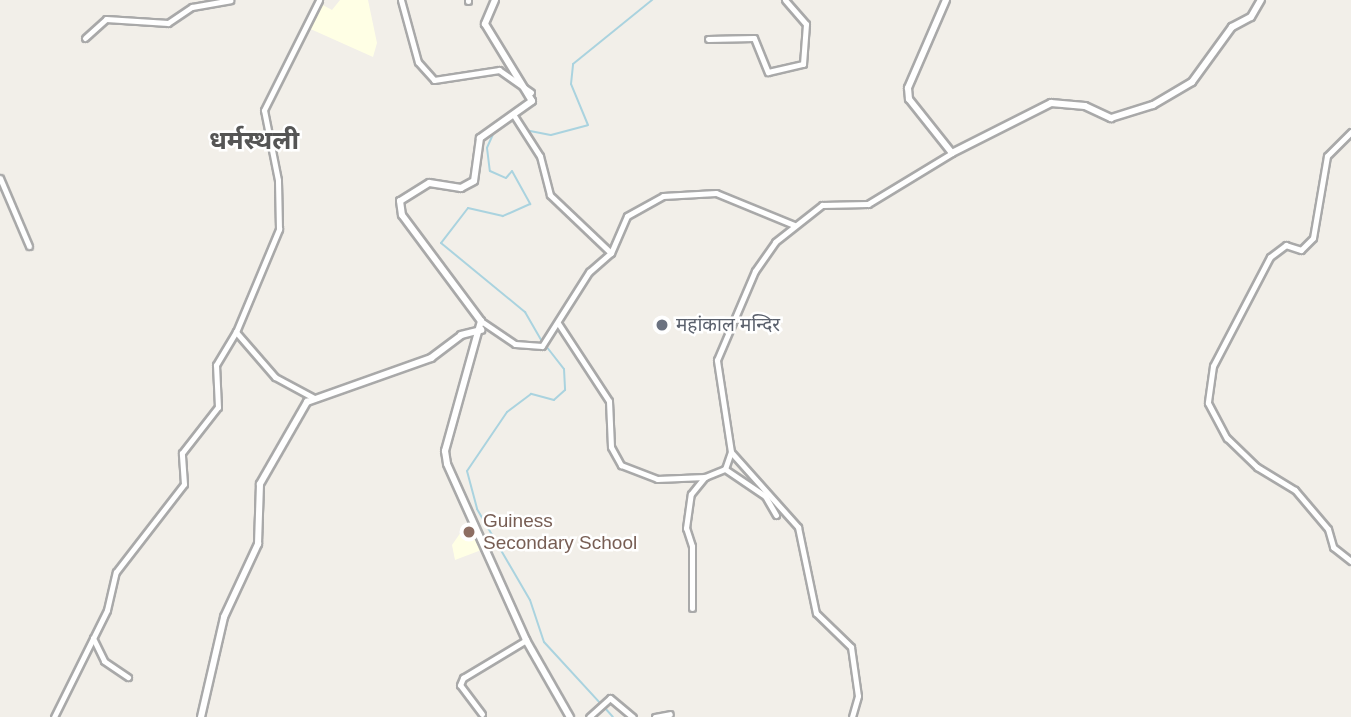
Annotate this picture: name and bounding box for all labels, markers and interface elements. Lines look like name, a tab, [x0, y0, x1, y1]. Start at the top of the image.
district label: धर्मस्थली	[209, 125, 299, 157]
place label: महांकाल मन्दिर	[676, 314, 780, 336]
marker: महांकाल मन्दिर	[654, 317, 670, 333]
place label: Guiness Secondary School	[483, 510, 637, 554]
marker: Guiness Secondary School	[461, 524, 477, 540]

